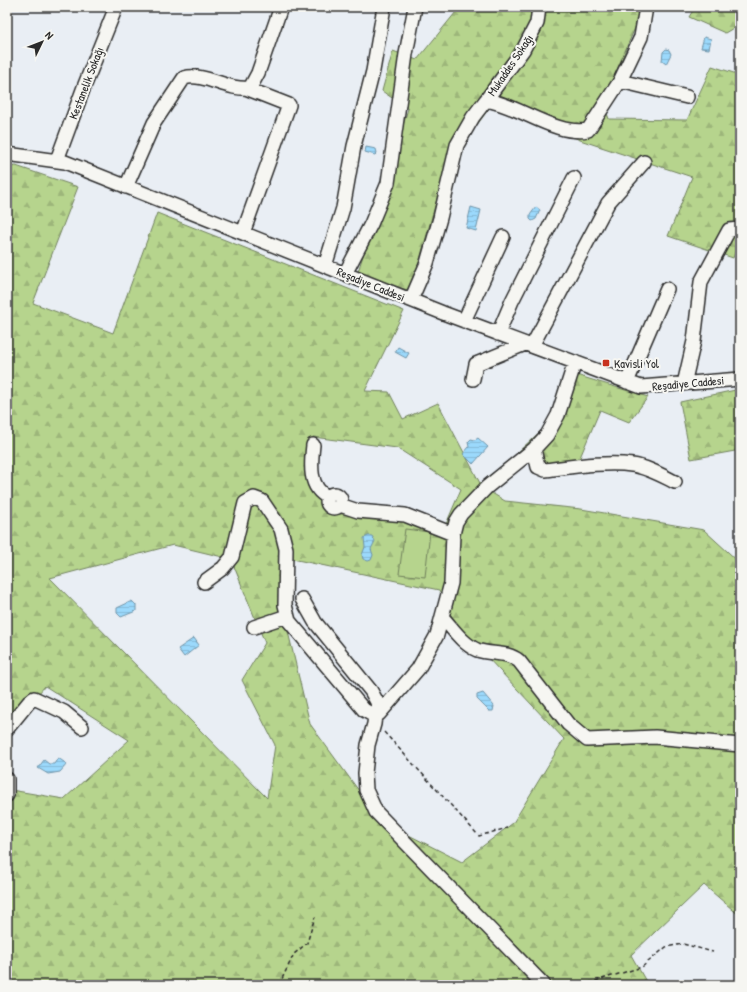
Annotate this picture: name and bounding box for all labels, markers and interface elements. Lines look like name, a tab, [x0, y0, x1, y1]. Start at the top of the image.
north arrow	[22, 22, 62, 62]
text: N	[42, 28, 57, 42]
street label: Mukaddes Sokağı	[483, 31, 537, 99]
street label: Kestanelik Sokağı	[64, 44, 108, 122]
street label: Reşadiye Caddesi	[334, 263, 408, 305]
place label: Kavisli Yol	[614, 355, 660, 372]
marker: Kavisli Yol	[601, 358, 611, 368]
street label: Reşadiye Caddesi	[651, 371, 725, 395]

